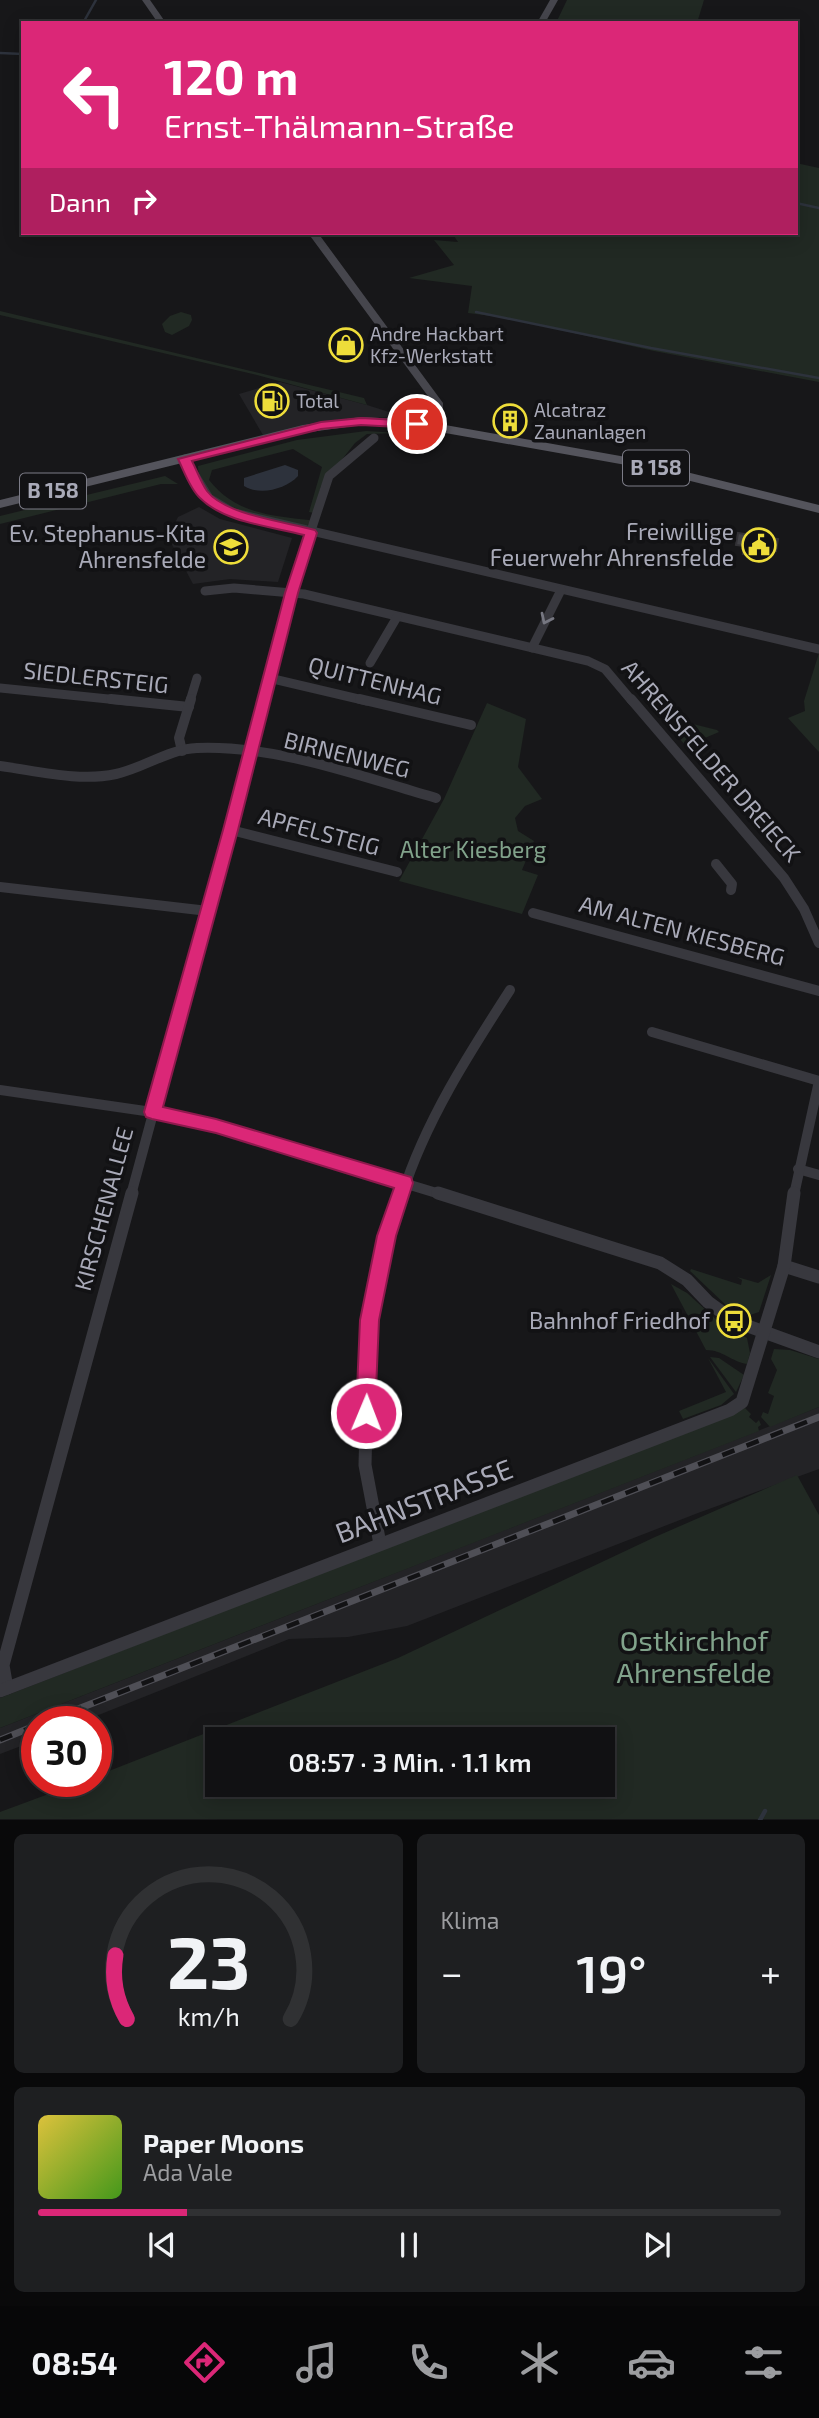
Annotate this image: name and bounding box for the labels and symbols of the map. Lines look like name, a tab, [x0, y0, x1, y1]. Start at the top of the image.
place label: Andre Hackbart Kfz-Werkstatt	[370, 322, 504, 367]
shop icon: Andre Hackbart Kfz-Werkstatt	[327, 326, 365, 364]
fuel station icon: Total	[253, 382, 291, 420]
place label: Total	[296, 389, 339, 412]
pin	[387, 394, 447, 454]
place label: Alcatraz Zaunanlagen	[534, 398, 646, 443]
building icon: Alcatraz Zaunanlagen	[491, 402, 529, 440]
road number: B 158	[623, 450, 689, 486]
road number: B 158	[20, 474, 86, 508]
place label: Freiwillige Feuerwehr Ahrensfelde	[490, 517, 734, 571]
place label: Ev. Stephanus-Kita Ahrensfelde	[9, 519, 206, 573]
public building icon: Freiwillige Feuerwehr Ahrensfelde	[740, 526, 778, 564]
school or university icon: Ev. Stephanus-Kita Ahrensfelde	[212, 528, 250, 566]
one-way arrow	[541, 612, 555, 624]
street label: QUITTENHAG	[306, 650, 445, 710]
street label: AHRENSFELDER DREIECK	[616, 654, 807, 867]
street label: SIEDLERSTEIG	[22, 655, 170, 699]
street label: BIRNENWEG	[281, 725, 413, 783]
street label: APFELSTEIG	[255, 801, 383, 861]
park label: Alter Kiesberg	[400, 835, 547, 863]
street label: AM ALTEN KIESBERG	[576, 889, 788, 971]
street label: KIRSCHENALLEE	[68, 1124, 138, 1294]
bus stop icon: Bahnhof Friedhof	[715, 1302, 753, 1340]
place label: Bahnhof Friedhof	[529, 1306, 711, 1334]
position arrow	[329, 1376, 403, 1450]
street label: BAHNSTRASSE	[330, 1451, 517, 1549]
park label: Ostkirchhof Ahrensfelde	[617, 1623, 771, 1689]
speed limit sign: 30	[21, 1706, 112, 1797]

